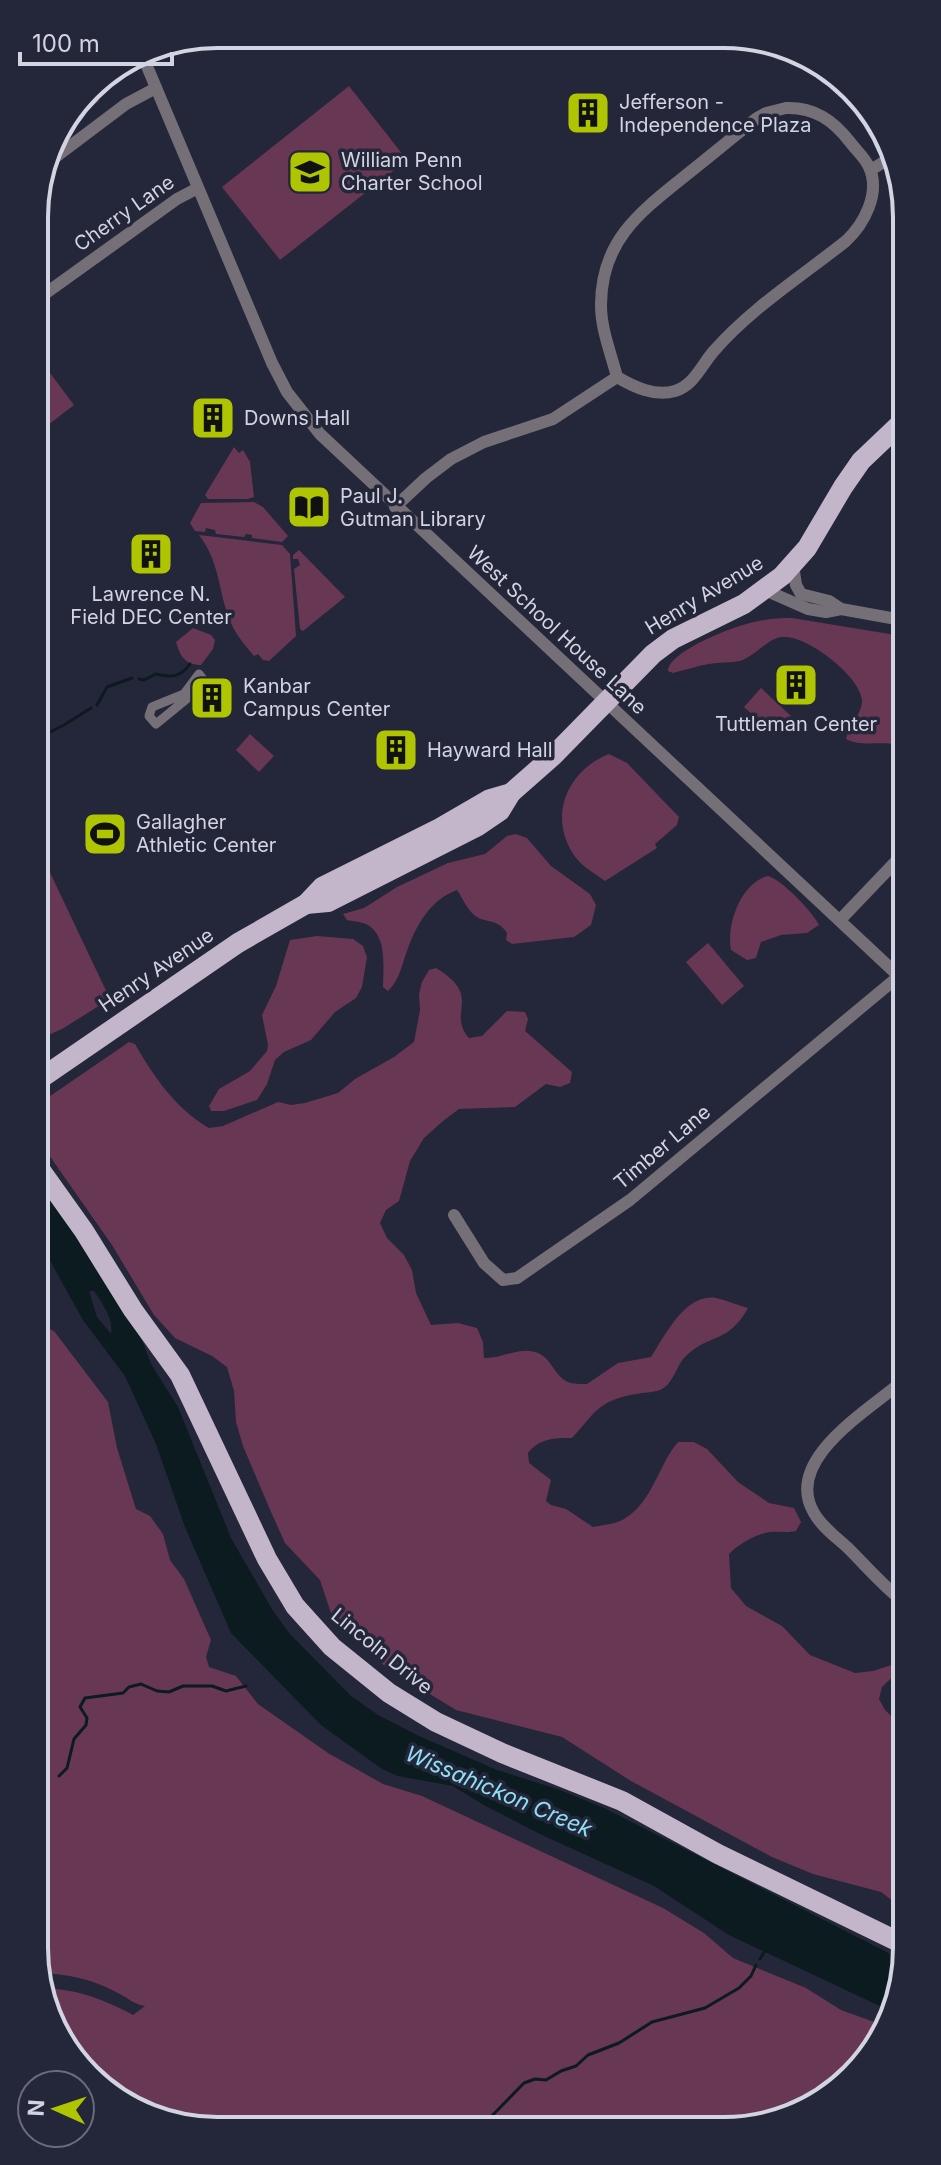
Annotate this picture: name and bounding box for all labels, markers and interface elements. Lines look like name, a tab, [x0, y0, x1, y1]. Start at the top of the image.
scale bar	[20, 16, 172, 66]
text: 100 m	[32, 29, 100, 58]
building icon: Jefferson - Independence Plaza	[564, 89, 612, 137]
place label: Jefferson - Independence Plaza	[619, 90, 811, 137]
school or university icon: William Penn Charter School	[286, 148, 334, 196]
place label: William Penn Charter School	[341, 148, 483, 195]
street label: Cherry Lane	[69, 170, 179, 256]
building icon: Downs Hall	[189, 394, 237, 442]
place label: Downs Hall	[244, 406, 350, 430]
library icon: Paul J. Gutman Library	[285, 483, 333, 531]
place label: Paul J. Gutman Library	[340, 484, 486, 531]
building icon: Lawrence N. Field DEC Center	[127, 530, 175, 578]
street label: West School House Lane	[462, 541, 652, 719]
street label: Henry Avenue	[641, 550, 767, 640]
place label: Lawrence N. Field DEC Center	[70, 582, 232, 629]
building icon: Tuttleman Center	[772, 661, 820, 709]
building icon: Kanbar Campus Center	[188, 674, 236, 722]
place label: Kanbar Campus Center	[243, 674, 391, 721]
place label: Tuttleman Center	[715, 712, 878, 736]
building icon: Hayward Hall	[372, 726, 420, 774]
place label: Hayward Hall	[427, 738, 553, 762]
sports icon: Gallagher Athletic Center	[81, 810, 129, 858]
place label: Gallagher Athletic Center	[136, 810, 277, 857]
street label: Henry Avenue	[94, 923, 218, 1017]
street label: Timber Lane	[609, 1100, 715, 1194]
street label: Lincoln Drive	[327, 1603, 437, 1699]
water label: Wissahickon Creek	[402, 1740, 597, 1842]
north arrow	[16, 2069, 96, 2149]
text: N	[23, 2099, 49, 2117]

